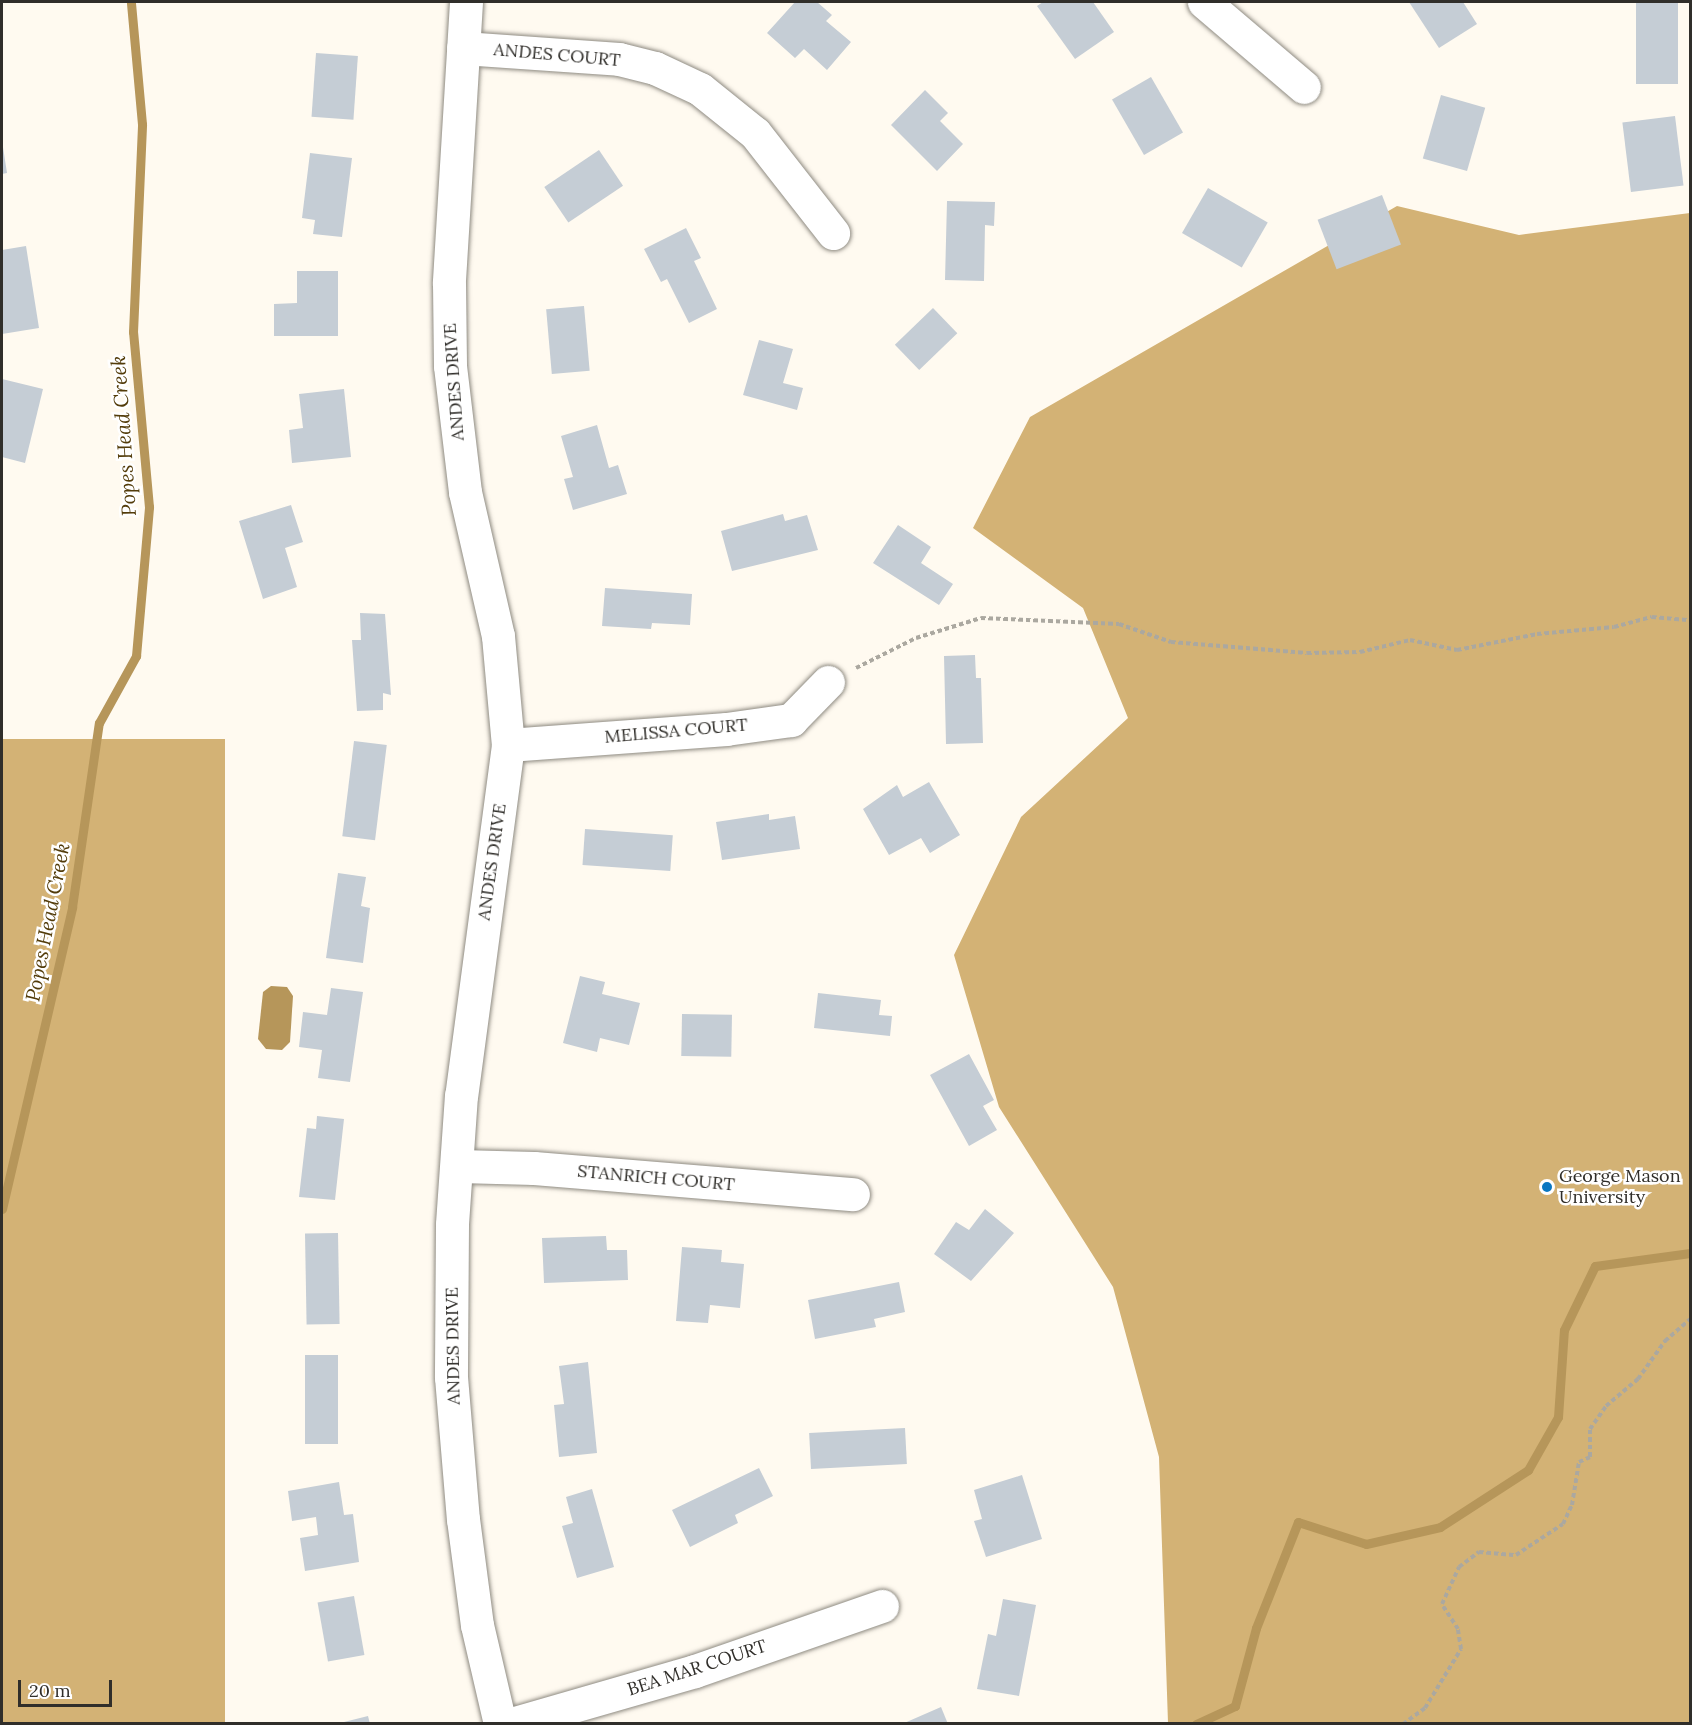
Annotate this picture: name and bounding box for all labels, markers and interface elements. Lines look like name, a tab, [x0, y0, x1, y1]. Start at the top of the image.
street label: ANDES COURT	[493, 39, 621, 71]
street label: ANDES DRIVE	[439, 322, 469, 442]
water label: Popes Head Creek	[105, 355, 141, 517]
street label: MELISSA COURT	[603, 714, 749, 748]
street label: ANDES DRIVE	[473, 802, 511, 922]
water label: Popes Head Creek	[20, 841, 74, 1003]
street label: STANRICH COURT	[576, 1160, 736, 1196]
place label: George Mason University	[1559, 1166, 1681, 1208]
marker: George Mason University	[1540, 1180, 1554, 1194]
street label: ANDES DRIVE	[441, 1287, 465, 1405]
street label: BEA MAR COURT	[625, 1635, 769, 1701]
scale bar	[21, 1668, 116, 1706]
text: 20 m	[29, 1679, 71, 1702]

